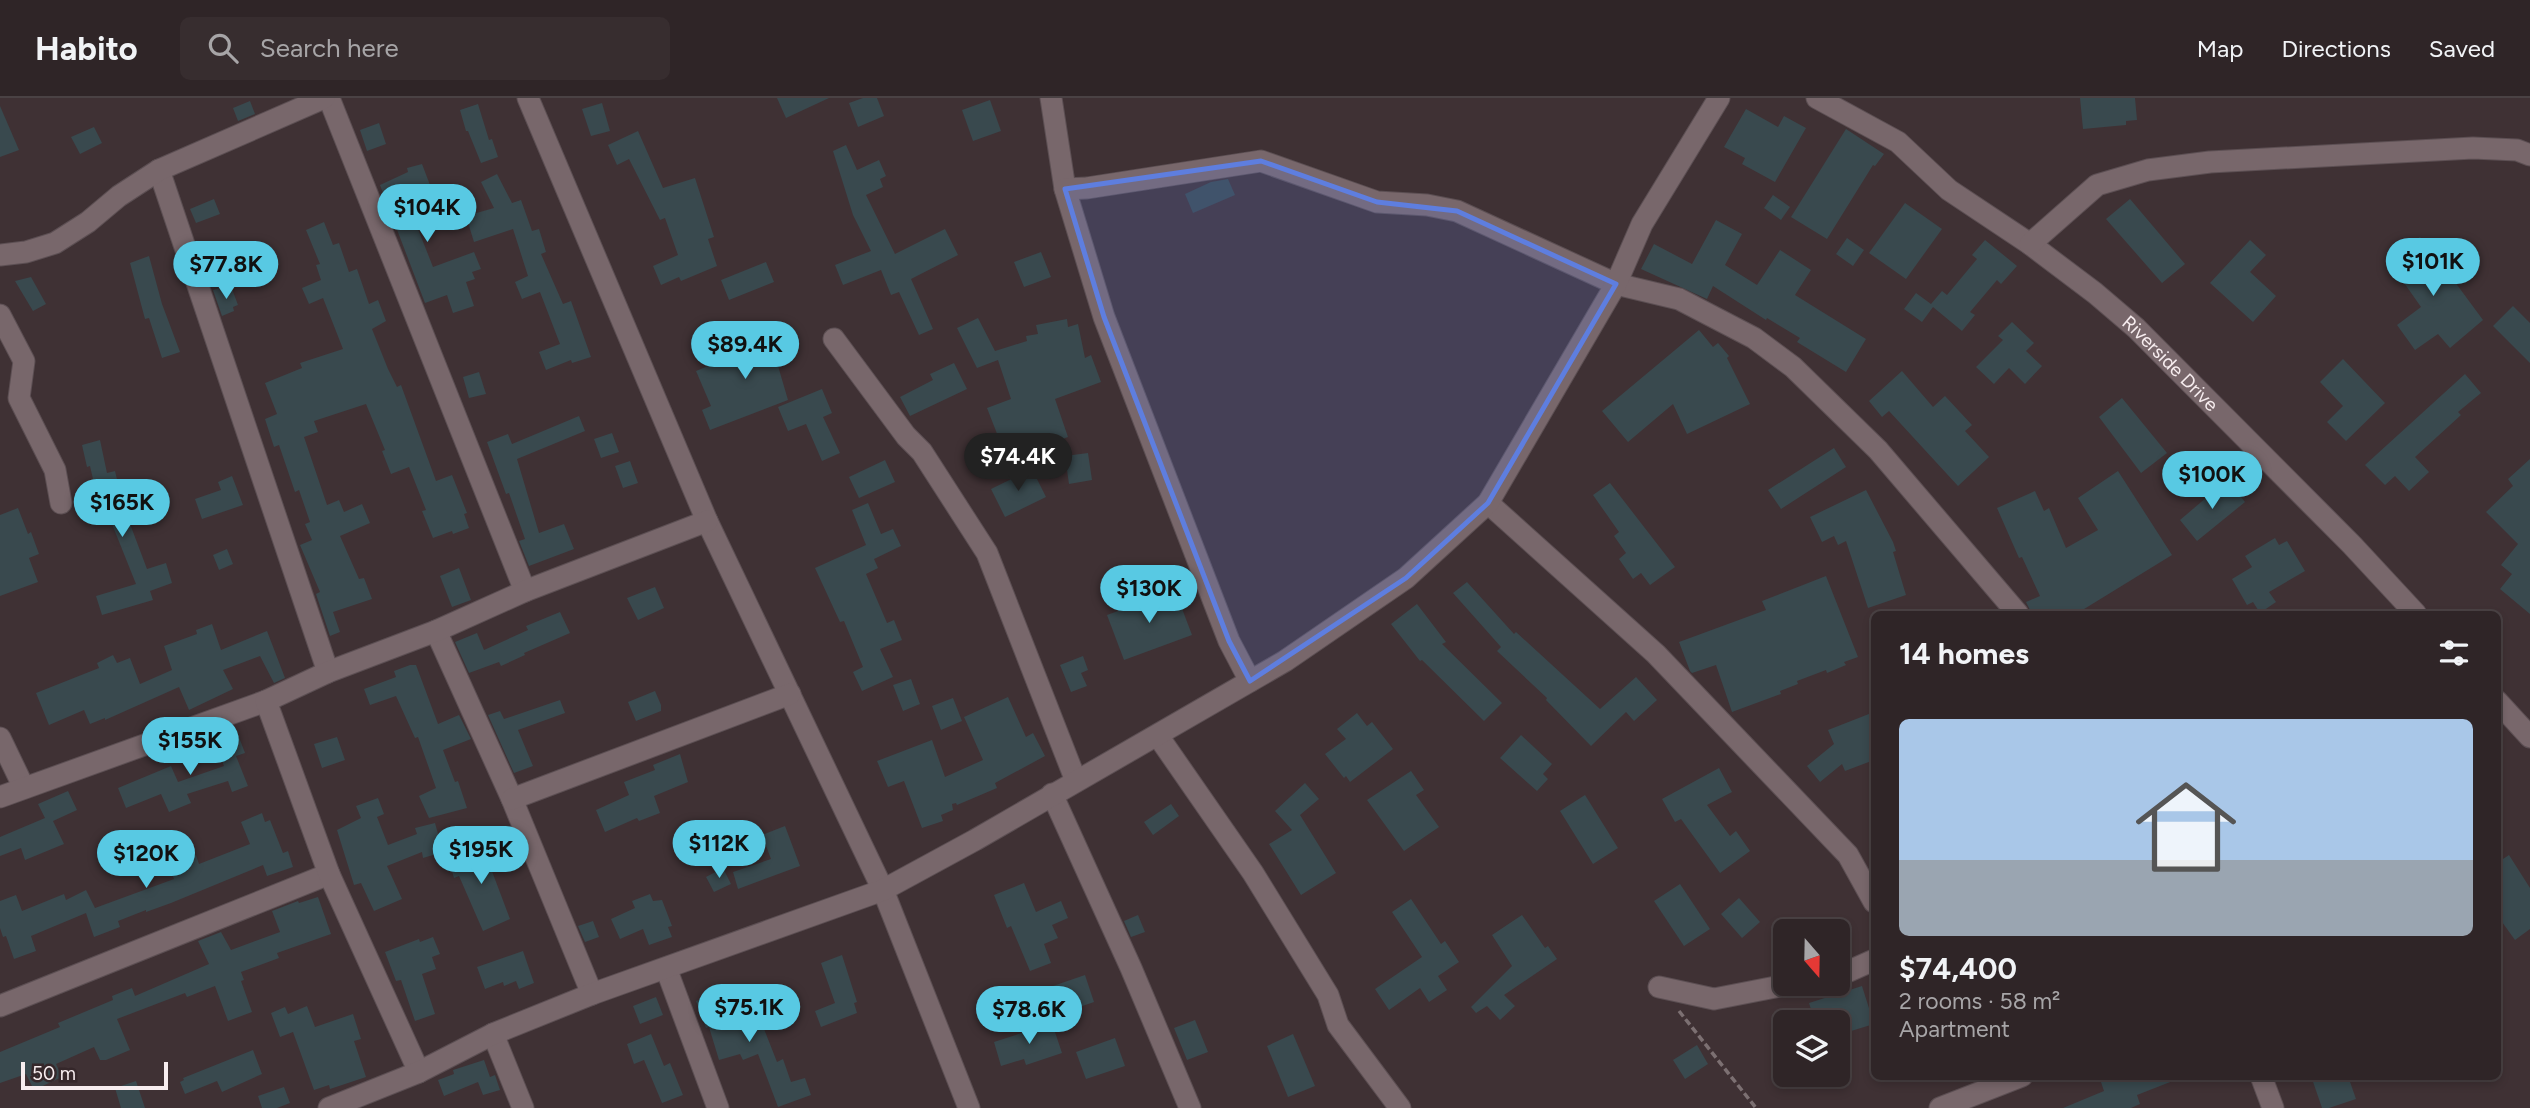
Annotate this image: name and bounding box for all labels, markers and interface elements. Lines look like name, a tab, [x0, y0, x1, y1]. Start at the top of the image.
search box	[180, 17, 670, 80]
text: Habito	[35, 29, 138, 68]
icon: search	[204, 29, 242, 67]
text: Search here	[260, 32, 399, 64]
text: Map	[2197, 34, 2243, 63]
text: Directions	[2281, 34, 2391, 63]
text: Saved	[2429, 34, 2495, 63]
pin: $104K	[378, 184, 476, 244]
text: $104K	[393, 193, 461, 221]
pin: $101K	[2384, 238, 2482, 298]
pin: $77.8K	[169, 242, 283, 301]
text: $101K	[2402, 247, 2464, 275]
text: $77.8K	[189, 250, 263, 278]
street label: Riverside Drive	[2118, 310, 2223, 416]
pin: $89.4K	[688, 322, 802, 381]
text: $89.4K	[707, 330, 783, 358]
pin: $74.4K	[961, 434, 1075, 493]
text: $74.4K	[980, 442, 1056, 470]
pin: $100K	[2163, 452, 2261, 511]
text: $100K	[2178, 460, 2246, 488]
pin: $165K	[73, 480, 171, 539]
text: $165K	[90, 488, 154, 516]
pin: $130K	[1100, 566, 1198, 625]
text: $130K	[1116, 574, 1182, 602]
icon: filters	[2435, 634, 2473, 672]
text: 14 homes	[1899, 635, 2029, 672]
pin: $155K	[141, 718, 239, 777]
text: $155K	[158, 726, 222, 754]
icon: home	[2123, 764, 2249, 890]
pin: $112K	[670, 820, 768, 880]
pin: $195K	[432, 826, 530, 886]
text: $112K	[689, 829, 749, 857]
pin: $120K	[97, 830, 195, 890]
text: $195K	[449, 835, 513, 863]
text: $120K	[113, 839, 179, 867]
north arrow	[1773, 919, 1850, 996]
map controls	[1773, 919, 1850, 1087]
text: $74,400	[1899, 950, 2017, 987]
pin: $75.1K	[692, 984, 806, 1044]
pin: $78.6K	[972, 986, 1086, 1046]
text: 2 rooms · 58 m²	[1899, 987, 2060, 1015]
text: $75.1K	[714, 993, 784, 1021]
text: $78.6K	[992, 995, 1066, 1023]
button: layers	[1773, 1010, 1850, 1087]
text: Apartment	[1899, 1015, 2010, 1043]
scale bar	[21, 1059, 168, 1091]
text: 50 m	[32, 1062, 76, 1085]

